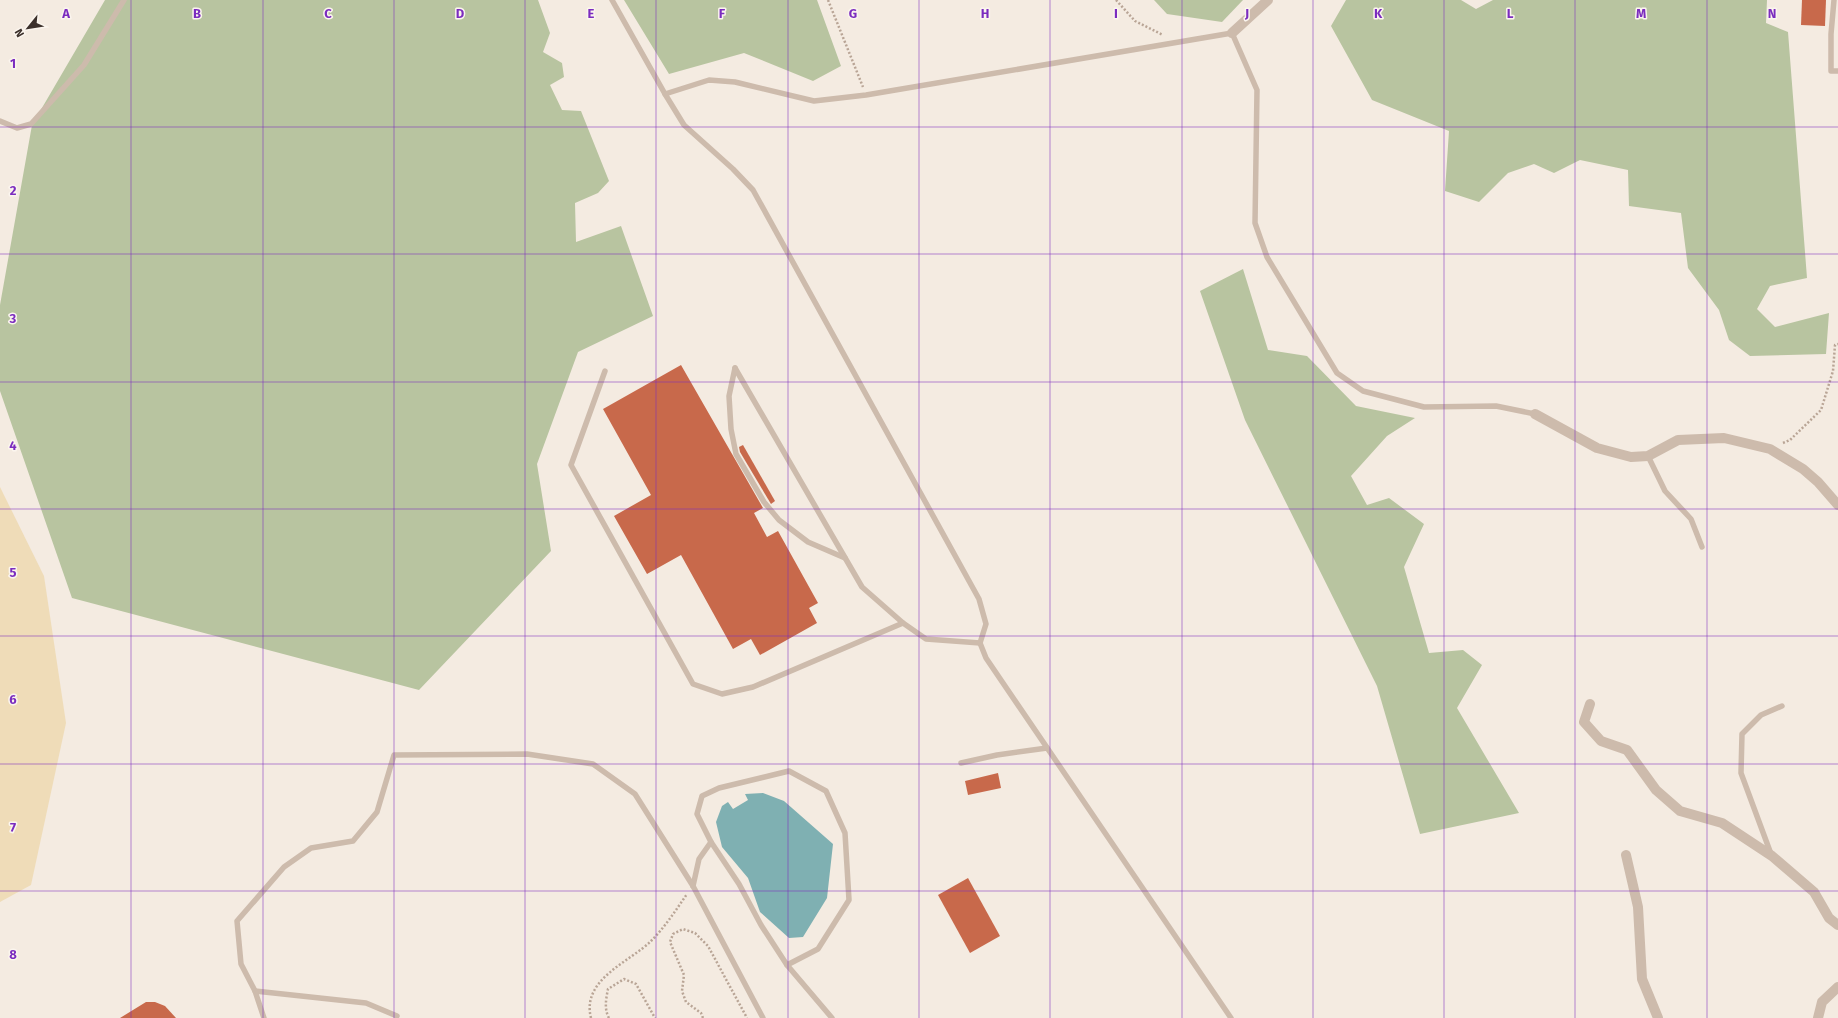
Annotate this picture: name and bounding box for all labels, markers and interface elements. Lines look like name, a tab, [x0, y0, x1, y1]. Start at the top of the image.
text: A	[61, 6, 70, 21]
text: B	[193, 6, 201, 21]
text: C	[324, 6, 332, 21]
text: D	[456, 6, 465, 21]
text: E	[588, 6, 595, 21]
text: F	[719, 6, 726, 21]
text: G	[849, 6, 857, 21]
text: H	[981, 6, 989, 21]
text: I	[1114, 6, 1118, 21]
text: J	[1244, 6, 1249, 21]
text: K	[1374, 6, 1383, 21]
text: L	[1507, 6, 1514, 21]
text: M	[1636, 6, 1646, 21]
text: N	[1768, 6, 1776, 21]
north arrow	[8, 8, 48, 48]
text: N	[12, 26, 27, 39]
text: 1	[10, 56, 16, 71]
text: 2	[10, 183, 17, 198]
text: 3	[9, 311, 17, 326]
text: 4	[9, 438, 17, 453]
text: 5	[10, 565, 17, 580]
text: 6	[9, 692, 17, 707]
text: 7	[10, 820, 16, 835]
text: 8	[9, 947, 17, 962]

